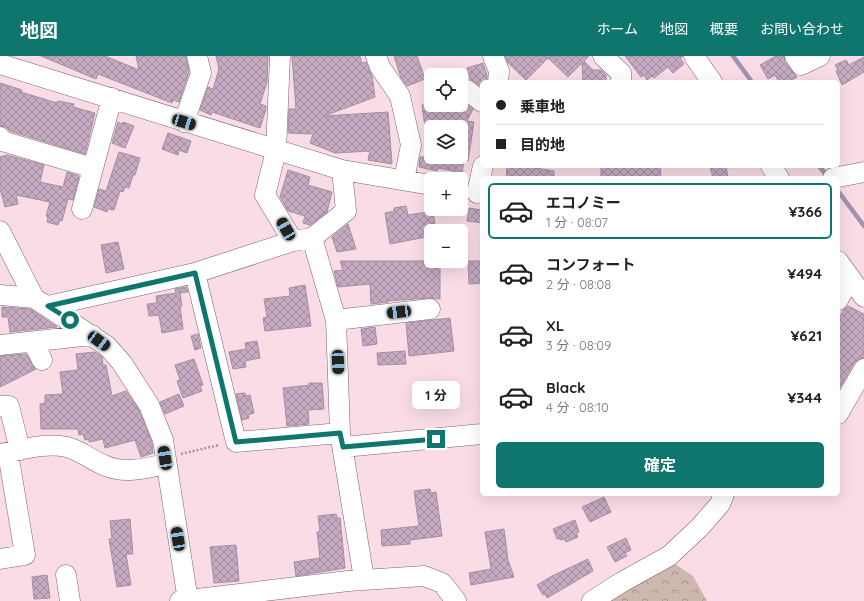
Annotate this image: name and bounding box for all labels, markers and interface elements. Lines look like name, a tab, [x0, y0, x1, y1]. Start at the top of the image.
text: 地図	[20, 18, 58, 42]
text: ホーム	[596, 20, 638, 38]
text: 地図	[660, 20, 688, 38]
text: 概要	[710, 20, 738, 38]
text: お問い合わせ	[760, 20, 844, 38]
map controls	[424, 68, 468, 268]
button: locate	[424, 68, 468, 112]
text: 乗車地	[520, 97, 565, 116]
car	[171, 113, 197, 131]
button: layers	[424, 120, 468, 164]
text: 目的地	[520, 135, 565, 154]
button: +	[424, 172, 468, 216]
icon: car	[498, 193, 534, 229]
text: エコノミー	[546, 193, 621, 212]
text: ¥366	[788, 202, 822, 221]
text: 1 分 · 08:07	[546, 214, 608, 230]
car	[275, 216, 297, 242]
button: −	[424, 224, 468, 268]
icon: car	[498, 255, 534, 291]
text: コンフォート	[546, 255, 636, 274]
text: ¥494	[787, 264, 822, 283]
text: 2 分 · 08:08	[546, 276, 611, 292]
car	[386, 305, 412, 319]
route start	[61, 311, 79, 329]
text: XL	[546, 316, 564, 335]
icon: car	[498, 317, 534, 353]
text: ¥621	[790, 326, 822, 345]
car	[86, 329, 112, 353]
text: 3 分 · 08:09	[546, 337, 611, 353]
car	[332, 350, 344, 374]
text: Black	[546, 378, 586, 397]
icon: car	[498, 379, 534, 415]
callout: 1 分	[412, 381, 460, 409]
text: 1 分	[425, 387, 447, 403]
text: ¥344	[787, 388, 822, 407]
text: 4 分 · 08:10	[546, 399, 609, 415]
route end	[427, 430, 445, 448]
button: 確定	[496, 442, 824, 488]
car	[157, 445, 173, 471]
car	[170, 526, 186, 552]

